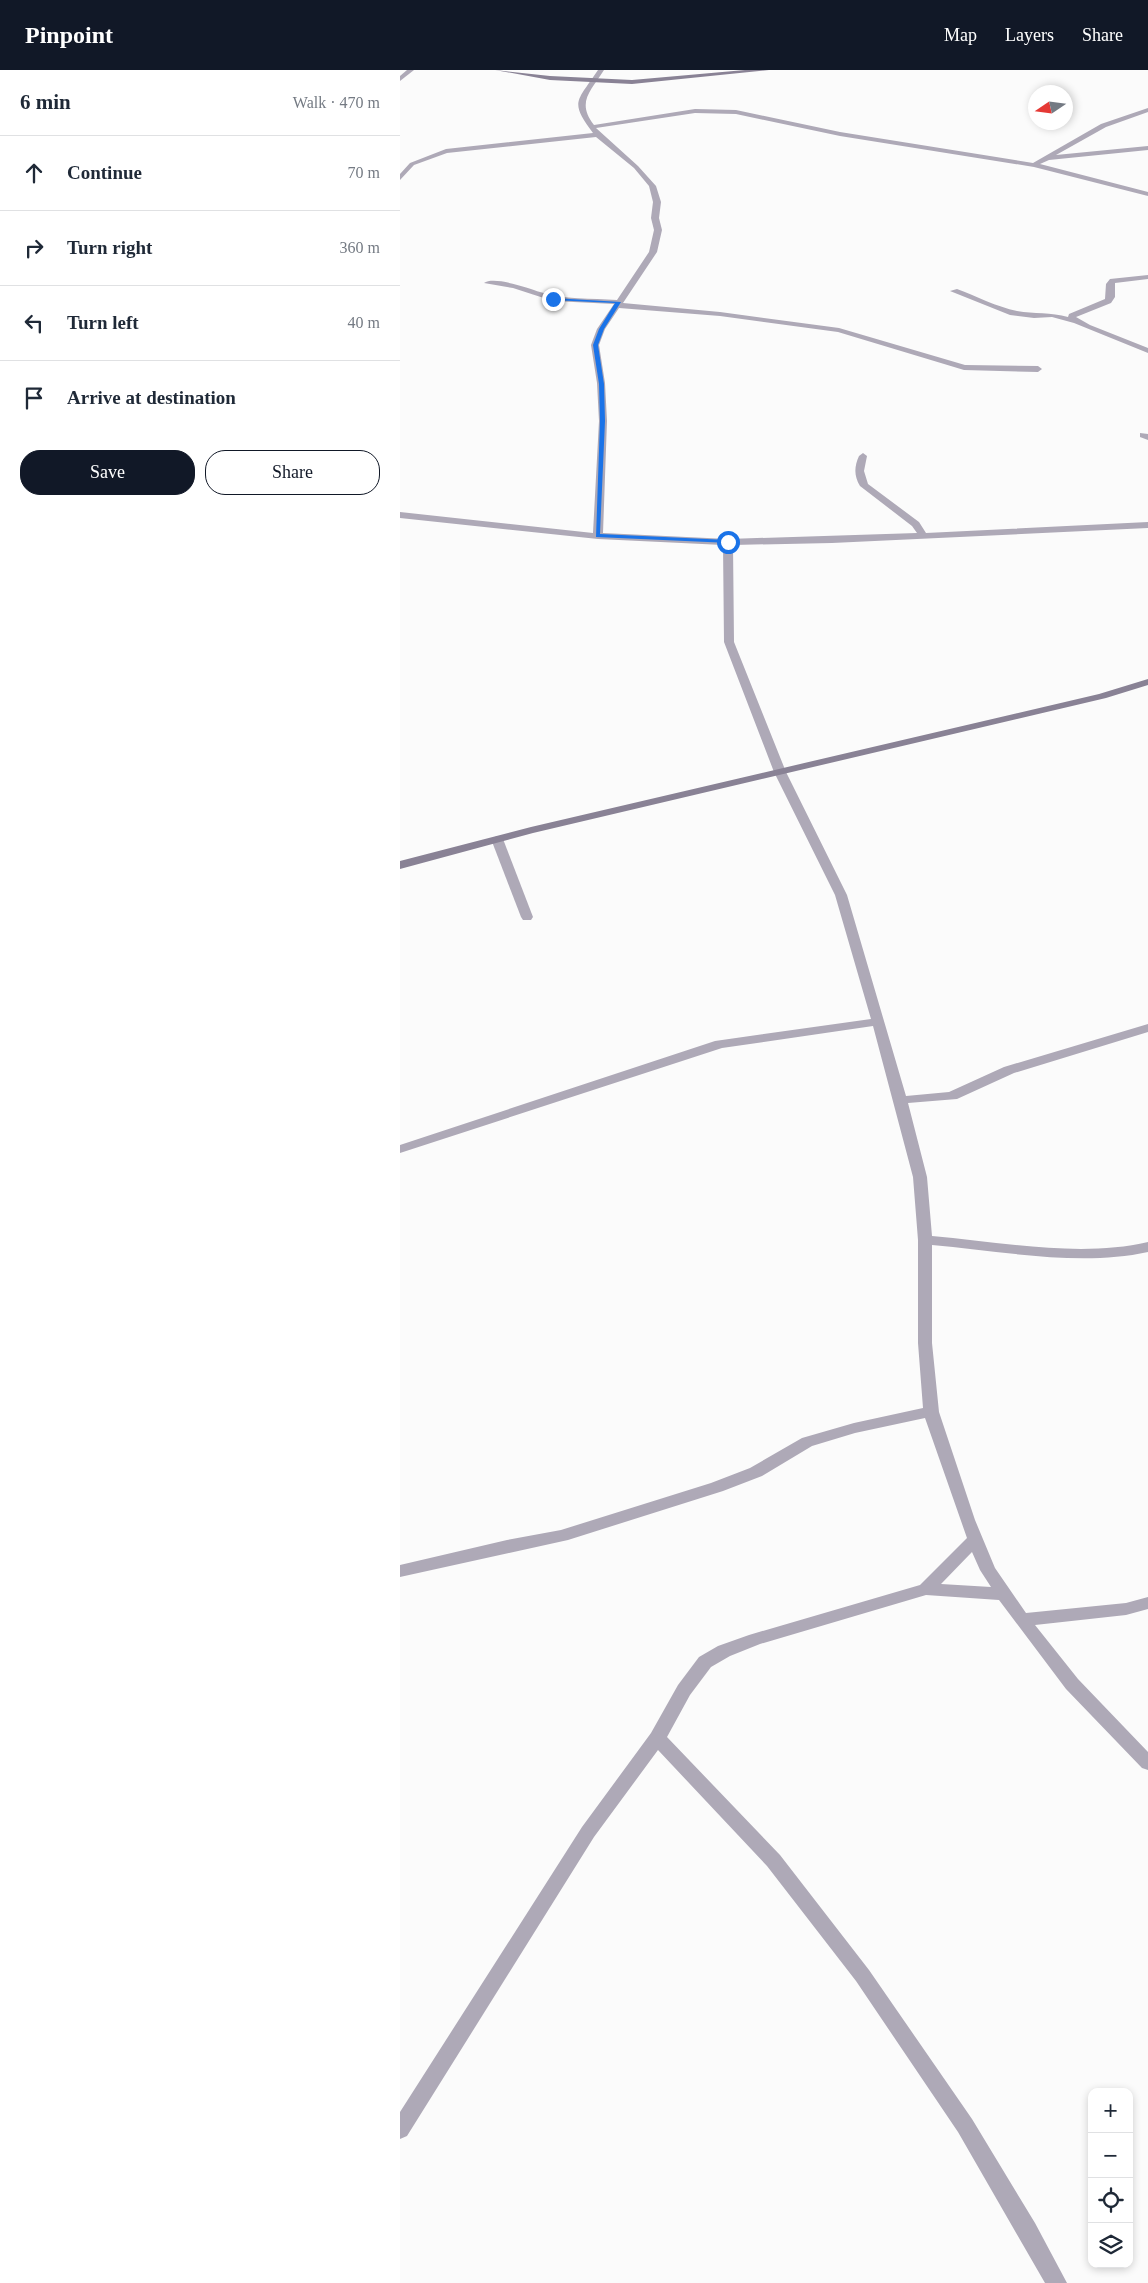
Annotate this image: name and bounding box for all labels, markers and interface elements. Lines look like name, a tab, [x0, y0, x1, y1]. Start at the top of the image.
text: Pinpoint	[25, 22, 113, 48]
text: Map	[944, 25, 977, 45]
text: Layers	[1005, 25, 1054, 45]
text: Share	[1082, 25, 1123, 45]
north arrow	[1028, 85, 1073, 130]
text: 6 min	[20, 90, 71, 114]
text: Walk · 470 m	[293, 94, 380, 111]
icon: ahead	[20, 159, 48, 187]
text: Continue	[67, 162, 142, 183]
text: 70 m	[348, 164, 380, 181]
icon: right	[20, 234, 48, 262]
text: Turn right	[67, 237, 152, 258]
text: 360 m	[340, 239, 380, 256]
route end	[542, 288, 565, 311]
icon: left	[20, 309, 48, 337]
text: Turn left	[67, 312, 139, 333]
text: 40 m	[348, 314, 380, 331]
icon: arrive	[20, 384, 48, 412]
text: Arrive at destination	[67, 387, 236, 408]
button: Save	[20, 450, 195, 495]
button: Share	[205, 450, 380, 495]
route start	[717, 531, 740, 554]
map controls	[1088, 2088, 1133, 2268]
button: +	[1088, 2088, 1133, 2133]
button: −	[1088, 2133, 1133, 2178]
button: locate	[1088, 2178, 1133, 2223]
button: layers	[1088, 2223, 1133, 2268]

